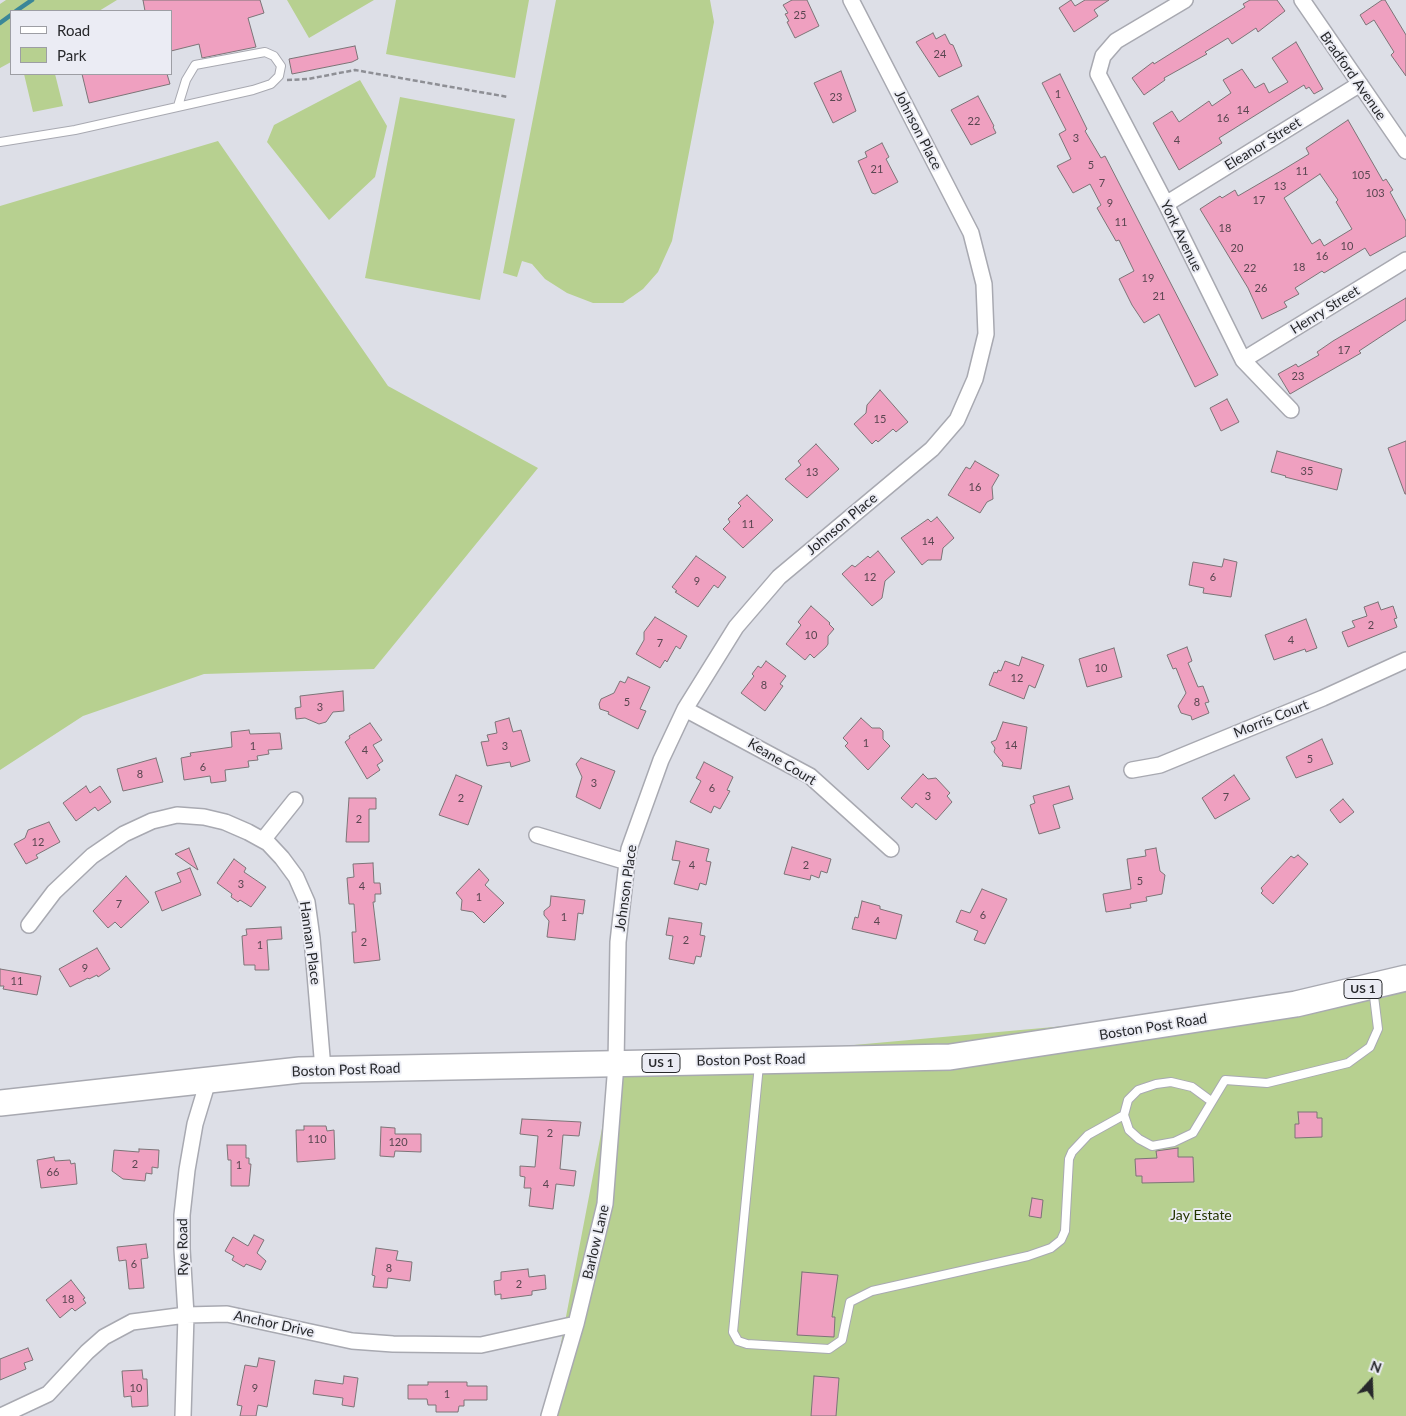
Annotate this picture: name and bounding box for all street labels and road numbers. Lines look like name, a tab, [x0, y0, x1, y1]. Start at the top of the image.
street label: Bradford Avenue	[1316, 29, 1390, 123]
street label: Johnson Place	[891, 87, 945, 173]
street label: Eleanor Street	[1222, 114, 1304, 174]
street label: York Avenue	[1157, 198, 1205, 274]
street label: Henry Street	[1287, 282, 1363, 338]
street label: Johnson Place	[803, 490, 881, 558]
street label: Morris Court	[1231, 696, 1311, 742]
street label: Keane Court	[745, 735, 819, 789]
street label: Johnson Place	[612, 844, 640, 932]
street label: Hannan Place	[296, 900, 324, 986]
road number: US 1	[1344, 980, 1382, 999]
street label: Boston Post Road	[1098, 1010, 1208, 1044]
street label: Boston Post Road	[696, 1051, 806, 1069]
road number: US 1	[642, 1054, 680, 1072]
street label: Boston Post Road	[291, 1060, 401, 1080]
street label: Barlow Lane	[579, 1203, 613, 1281]
street label: Rye Road	[174, 1218, 192, 1276]
street label: Anchor Drive	[232, 1307, 316, 1341]

